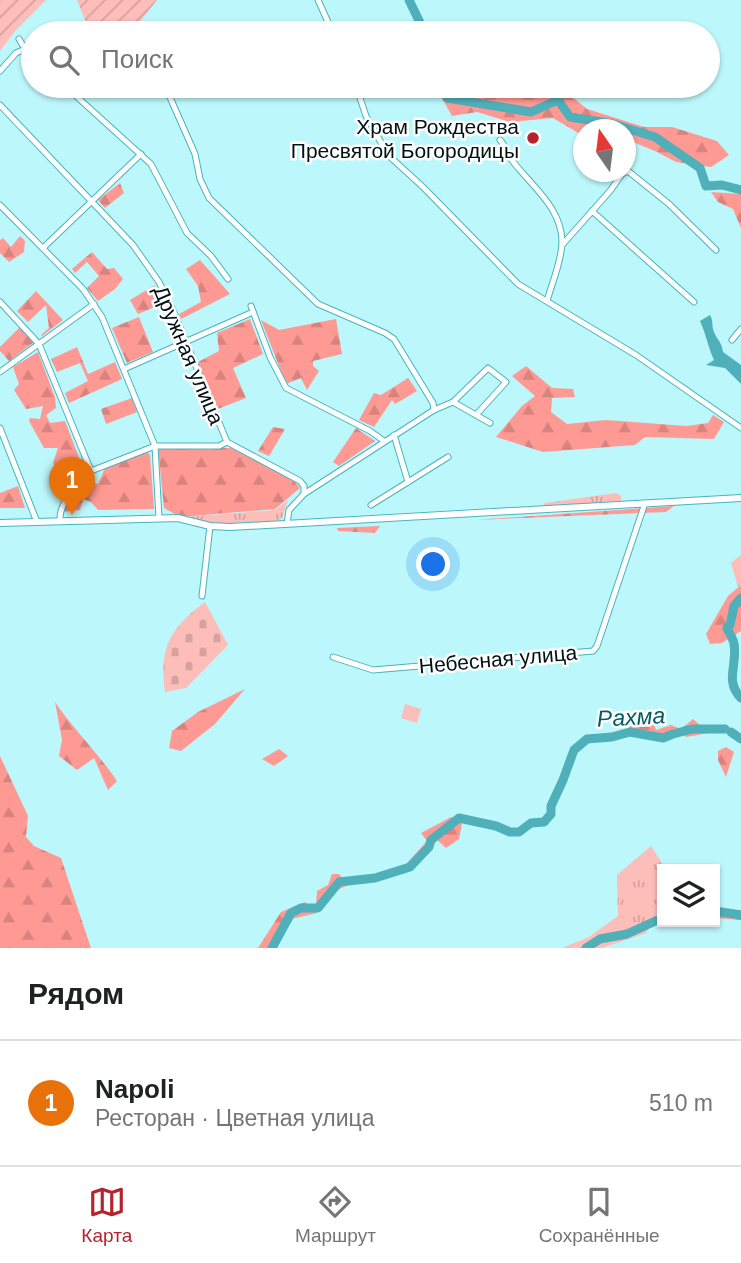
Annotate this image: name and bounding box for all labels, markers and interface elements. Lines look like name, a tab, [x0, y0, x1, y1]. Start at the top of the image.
search box	[21, 21, 720, 98]
icon: search	[45, 41, 83, 79]
text: Поиск	[101, 44, 173, 74]
place label: Храм Рождества Пресвятой Богородицы	[291, 115, 519, 162]
north arrow	[573, 119, 636, 182]
marker: Храм Рождества Пресвятой Богородицы	[525, 130, 541, 146]
street label: Дружная улица	[149, 282, 229, 428]
pin: 1	[49, 457, 95, 515]
your location	[416, 547, 450, 581]
street label: Небесная улица	[418, 641, 578, 677]
water label: Рахма	[596, 702, 666, 732]
map controls	[657, 864, 720, 927]
button: layers	[657, 864, 720, 927]
text: Рядом	[28, 977, 124, 1010]
text: Napoli	[95, 1074, 174, 1104]
text: 1	[45, 1090, 57, 1116]
text: 510 m	[649, 1090, 713, 1116]
text: Ресторан · Цветная улица	[95, 1105, 375, 1131]
tab: Карта	[81, 1183, 132, 1247]
tab: Маршрут	[295, 1183, 376, 1247]
tab: Сохранённые	[539, 1183, 660, 1247]

